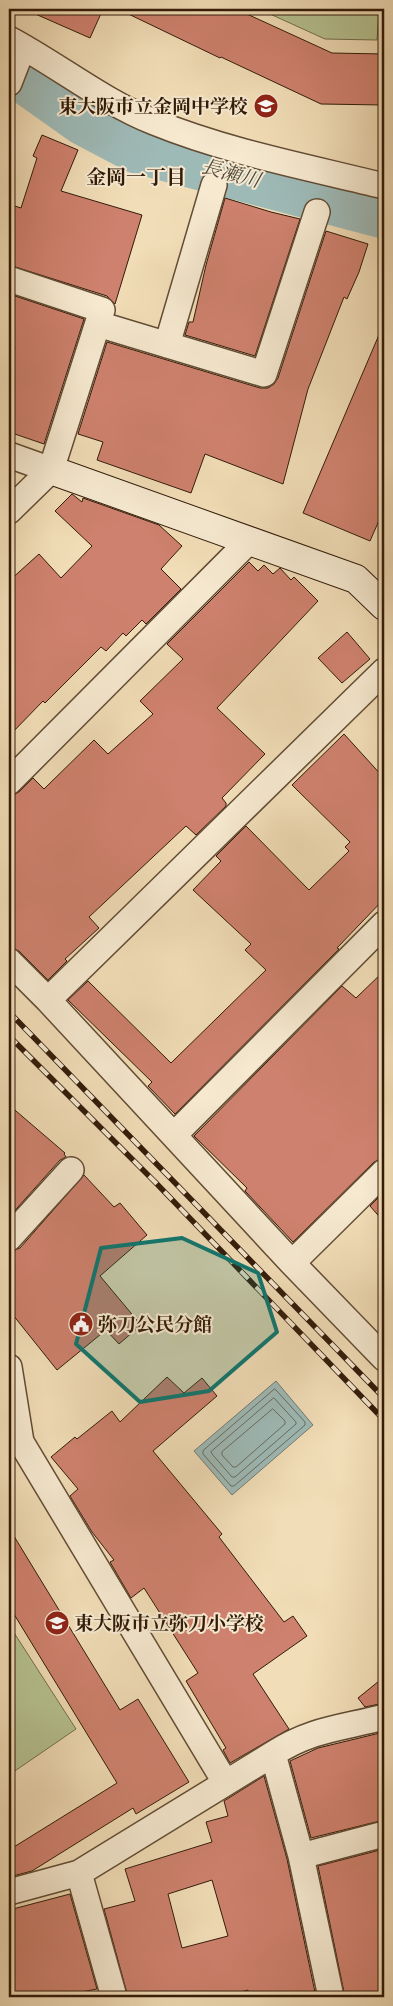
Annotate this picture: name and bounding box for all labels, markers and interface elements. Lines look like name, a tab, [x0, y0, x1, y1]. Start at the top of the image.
school or university icon: 東大阪市立金岡中学校	[253, 93, 279, 119]
place label: 東大阪市立金岡中学校	[58, 96, 248, 120]
water label: 長瀬川	[198, 155, 265, 195]
district label: 金岡一丁目	[86, 166, 186, 191]
public building icon: 弥刀公民分館	[68, 1311, 94, 1337]
place label: 弥刀公民分館	[98, 1314, 212, 1338]
school or university icon: 東大阪市立弥刀小学校	[44, 1610, 70, 1636]
place label: 東大阪市立弥刀小学校	[74, 1613, 264, 1637]

